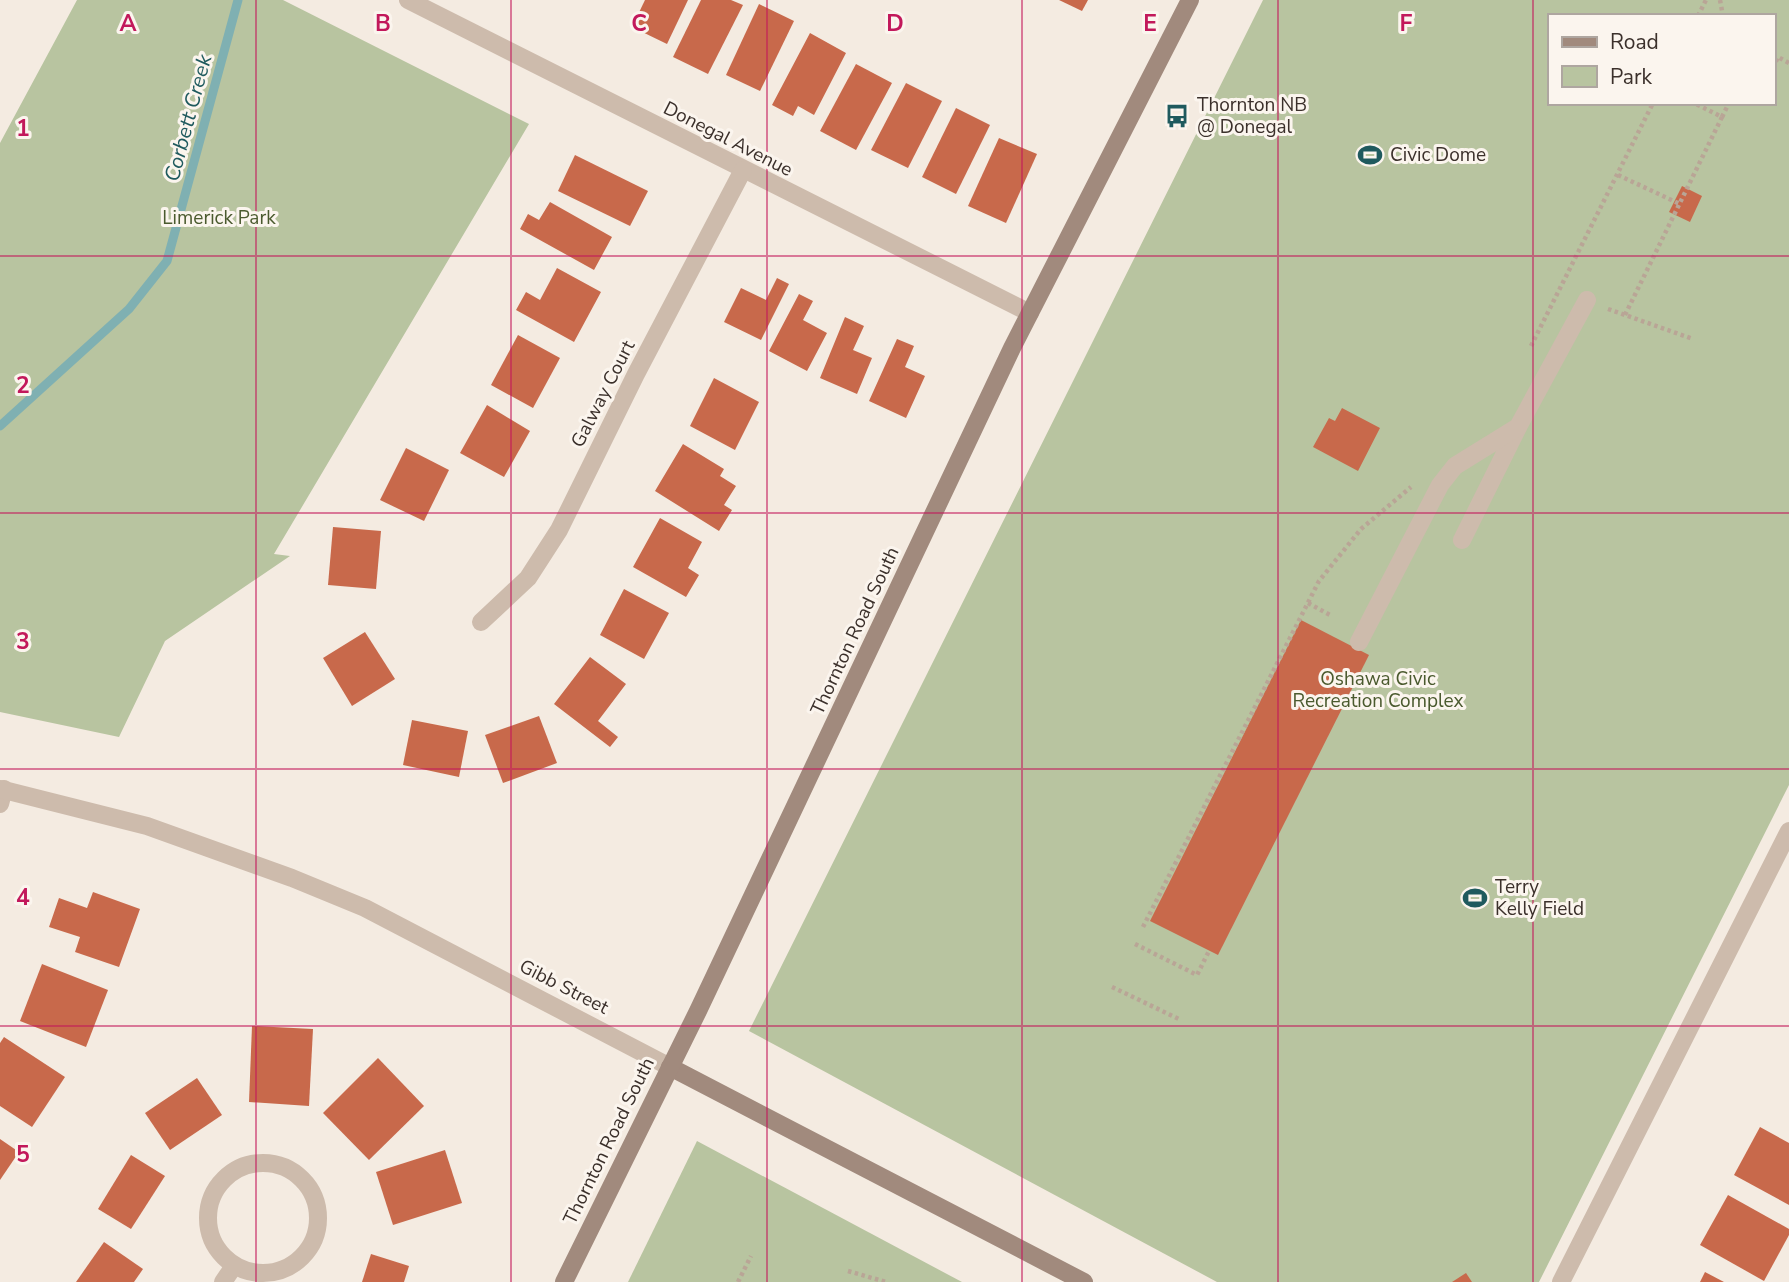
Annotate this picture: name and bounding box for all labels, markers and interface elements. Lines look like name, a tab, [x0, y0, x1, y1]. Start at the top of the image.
text: A	[119, 8, 137, 39]
text: B	[375, 8, 391, 39]
text: C	[631, 8, 647, 39]
text: D	[886, 8, 904, 39]
text: E	[1143, 8, 1157, 39]
text: F	[1400, 8, 1413, 39]
legend	[1548, 14, 1775, 105]
text: Road	[1610, 28, 1659, 56]
water label: Corbett Creek	[158, 51, 218, 184]
text: Park	[1610, 63, 1652, 91]
place label: Thornton NB @ Donegal	[1197, 92, 1307, 140]
street label: Donegal Avenue	[659, 95, 797, 183]
bus stop icon: Thornton NB @ Donegal	[1163, 102, 1191, 130]
text: 1	[16, 113, 30, 144]
sports icon: Civic Dome	[1356, 141, 1384, 169]
place label: Civic Dome	[1390, 142, 1486, 168]
park label: Limerick Park	[162, 205, 276, 231]
street label: Galway Court	[565, 336, 641, 452]
text: 2	[16, 370, 30, 401]
street label: Thornton Road South	[805, 543, 905, 719]
text: 3	[16, 626, 30, 657]
park label: Oshawa Civic Recreation Complex	[1292, 666, 1464, 714]
place label: Terry Kelly Field	[1495, 874, 1584, 922]
text: 4	[16, 882, 30, 913]
sports icon: Terry Kelly Field	[1461, 884, 1489, 912]
street label: Gibb Street	[515, 953, 613, 1021]
street label: Thornton Road South	[557, 1053, 661, 1229]
text: 5	[16, 1139, 30, 1170]

